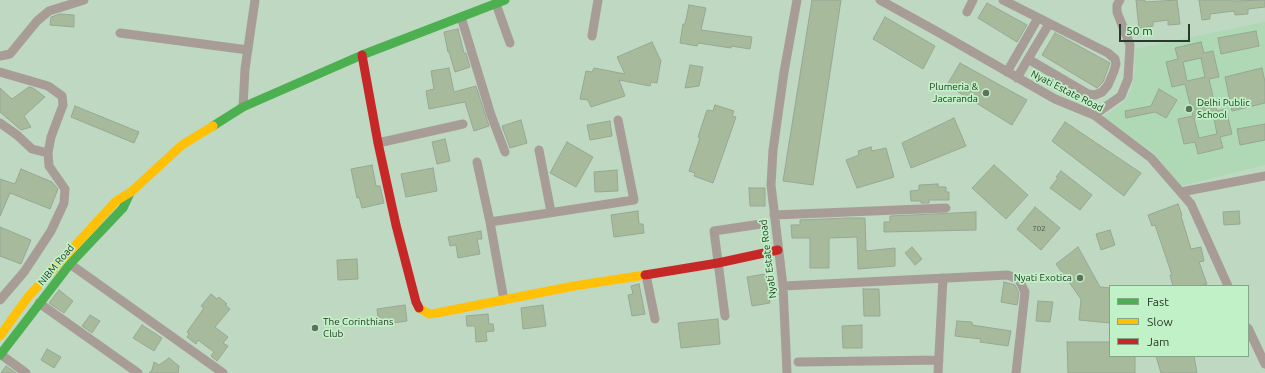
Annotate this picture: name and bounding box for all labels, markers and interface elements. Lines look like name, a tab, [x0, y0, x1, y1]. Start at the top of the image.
scale bar	[1121, 16, 1192, 42]
text: 50 m	[1126, 24, 1153, 37]
street label: Nyati Estate Road	[1029, 68, 1105, 114]
place label: Plumeria & Jacaranda	[929, 81, 978, 104]
marker: Plumeria & Jacaranda	[981, 88, 991, 98]
place label: Delhi Public School	[1197, 97, 1250, 120]
marker: Delhi Public School	[1184, 104, 1194, 114]
street label: Nyati Estate Road	[757, 219, 779, 299]
house number: 702	[1032, 223, 1046, 233]
street label: NIBM Road	[35, 242, 77, 288]
place label: Nyati Exotica	[1014, 272, 1072, 284]
marker: Nyati Exotica	[1075, 273, 1085, 283]
legend	[1109, 285, 1249, 357]
text: Fast	[1147, 295, 1169, 308]
text: Slow	[1147, 315, 1173, 328]
place label: The Corinthians Club	[323, 316, 393, 340]
marker: The Corinthians Club	[310, 323, 320, 333]
text: Jam	[1147, 335, 1169, 348]

